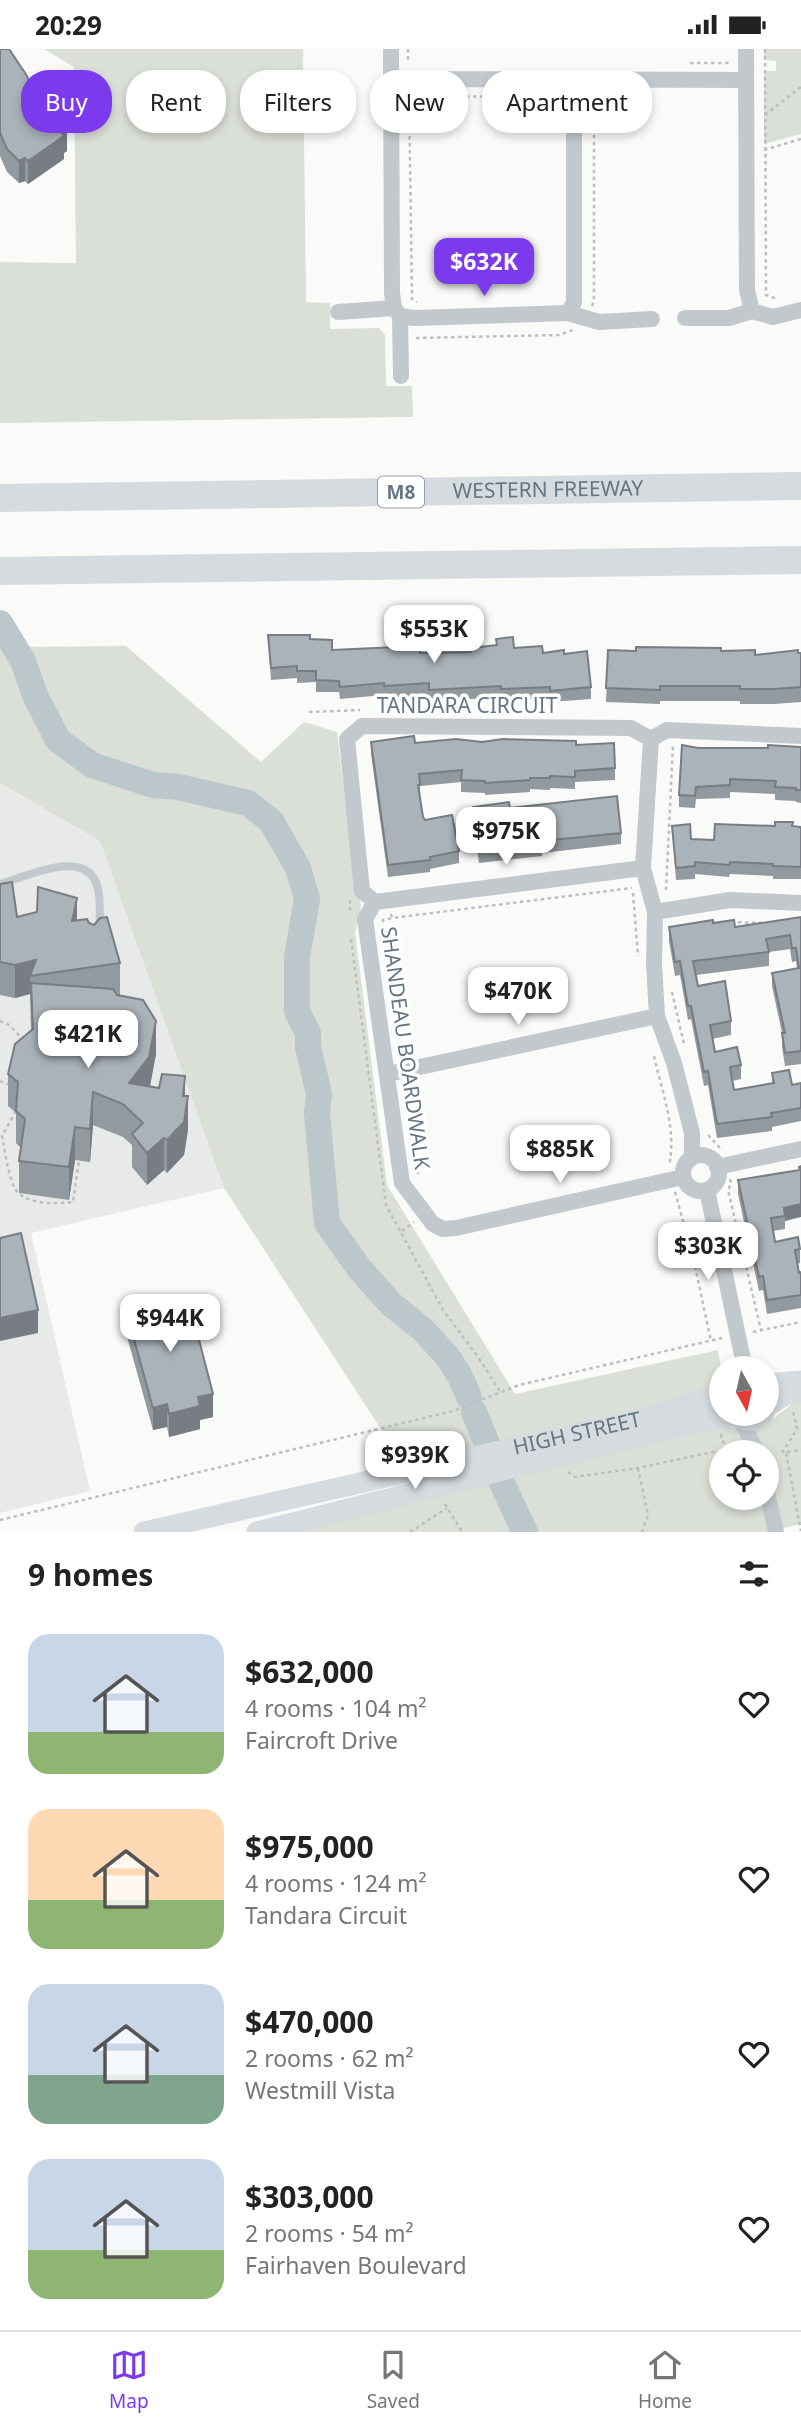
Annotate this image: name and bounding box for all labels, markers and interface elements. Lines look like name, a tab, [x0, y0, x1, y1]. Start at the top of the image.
text: 20:29	[35, 7, 102, 43]
chip: Buy	[21, 70, 112, 133]
chip: Rent	[126, 70, 226, 133]
chip: Filters	[240, 70, 356, 133]
chip: New	[370, 70, 468, 133]
chip: Apartment	[482, 70, 652, 133]
pin: $632K	[435, 239, 533, 298]
text: $632K	[450, 245, 518, 277]
street label: WESTERN FREEWAY	[452, 473, 644, 504]
road number: M8	[378, 477, 424, 507]
pin: $553K	[385, 605, 483, 665]
text: $553K	[400, 612, 468, 644]
street label: TANDARA CIRCUIT	[377, 691, 558, 719]
pin: $975K	[457, 807, 555, 867]
text: $975K	[472, 814, 540, 846]
street label: SHANDEAU BOARDWALK	[375, 925, 437, 1171]
pin: $470K	[469, 967, 567, 1027]
text: $470K	[484, 974, 552, 1006]
pin: $421K	[39, 1011, 137, 1070]
text: $421K	[54, 1017, 122, 1049]
pin: $885K	[511, 1125, 609, 1185]
text: $885K	[526, 1132, 594, 1164]
pin: $303K	[659, 1223, 757, 1282]
text: $303K	[674, 1229, 742, 1261]
pin: $944K	[121, 1295, 219, 1354]
text: $944K	[136, 1301, 204, 1333]
north arrow	[709, 1356, 779, 1426]
map controls	[709, 1356, 779, 1510]
street label: HIGH STREET	[510, 1404, 644, 1461]
pin: $939K	[366, 1431, 464, 1491]
text: $939K	[381, 1438, 449, 1470]
button: locate	[709, 1440, 779, 1510]
text: 9 homes	[28, 1554, 153, 1595]
icon: filters	[735, 1555, 773, 1593]
text: $632,000	[245, 1651, 374, 1692]
icon: home	[84, 1662, 168, 1746]
icon: heart	[735, 1685, 773, 1723]
text: 4 rooms · 104 m²	[245, 1692, 427, 1724]
text: Faircroft Drive	[245, 1724, 398, 1756]
text: $975,000	[245, 1826, 374, 1867]
icon: home	[84, 1837, 168, 1921]
icon: heart	[735, 1860, 773, 1898]
text: 4 rooms · 124 m²	[245, 1867, 427, 1899]
text: Tandara Circuit	[245, 1899, 407, 1931]
text: $470,000	[245, 2001, 374, 2042]
icon: home	[84, 2012, 168, 2096]
icon: heart	[735, 2035, 773, 2073]
text: 2 rooms · 62 m²	[245, 2042, 414, 2074]
text: Westmill Vista	[245, 2074, 395, 2106]
text: $303,000	[245, 2176, 374, 2217]
icon: home	[84, 2187, 168, 2271]
icon: heart	[735, 2210, 773, 2248]
text: 2 rooms · 54 m²	[245, 2217, 414, 2249]
text: Fairhaven Boulevard	[245, 2249, 467, 2281]
tab: Map	[109, 2346, 149, 2414]
tab: Saved	[367, 2346, 420, 2414]
tab: Home	[638, 2346, 692, 2414]

